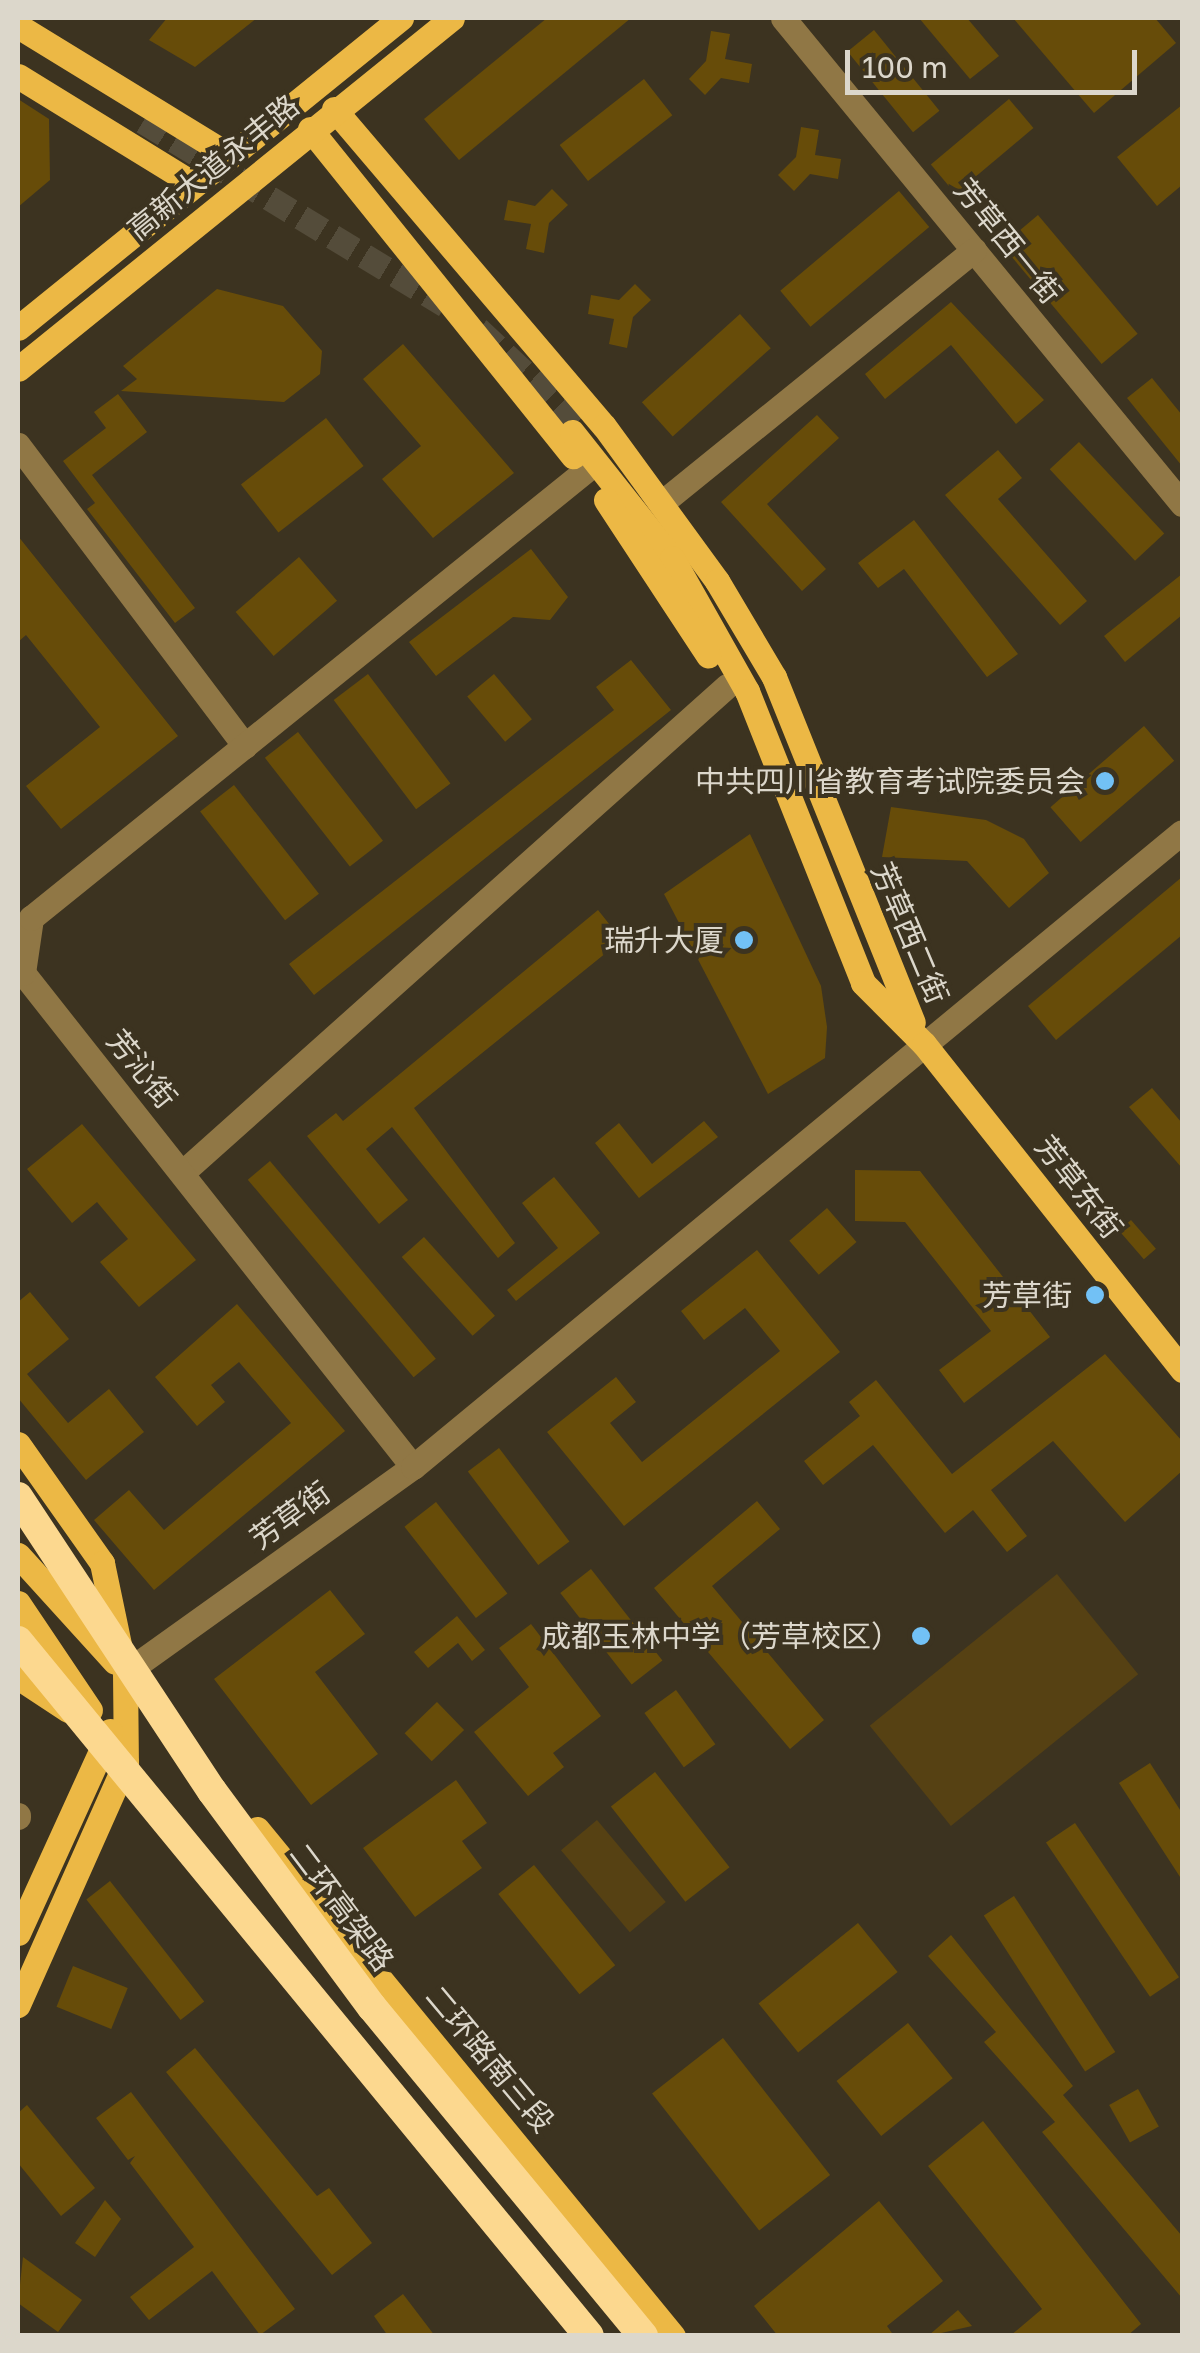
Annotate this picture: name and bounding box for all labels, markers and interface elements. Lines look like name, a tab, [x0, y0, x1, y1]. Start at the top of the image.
scale bar	[850, 30, 1142, 92]
text: 100 m	[862, 49, 948, 85]
street label: 高新大道永丰路	[120, 87, 306, 247]
street label: 芳草西一街	[947, 171, 1069, 311]
place label: 中共四川省教育考试院委员会	[695, 763, 1085, 799]
marker: 中共四川省教育考试院委员会	[1094, 770, 1116, 792]
street label: 芳草西二街	[864, 857, 956, 1009]
place label: 瑞升大厦	[604, 922, 724, 958]
marker: 瑞升大厦	[733, 929, 755, 951]
street label: 芳沁街	[100, 1023, 184, 1115]
street label: 芳草东街	[1028, 1129, 1130, 1245]
place label: 芳草街	[982, 1277, 1072, 1313]
marker: 芳草街	[1082, 1282, 1108, 1308]
street label: 芳草街	[243, 1474, 337, 1556]
place label: 成都玉林中学（芳草校区）	[541, 1618, 901, 1654]
marker: 成都玉林中学（芳草校区）	[910, 1625, 932, 1647]
street label: 二环高架路	[282, 1836, 402, 1978]
street label: 二环路南三段	[418, 1978, 562, 2140]

